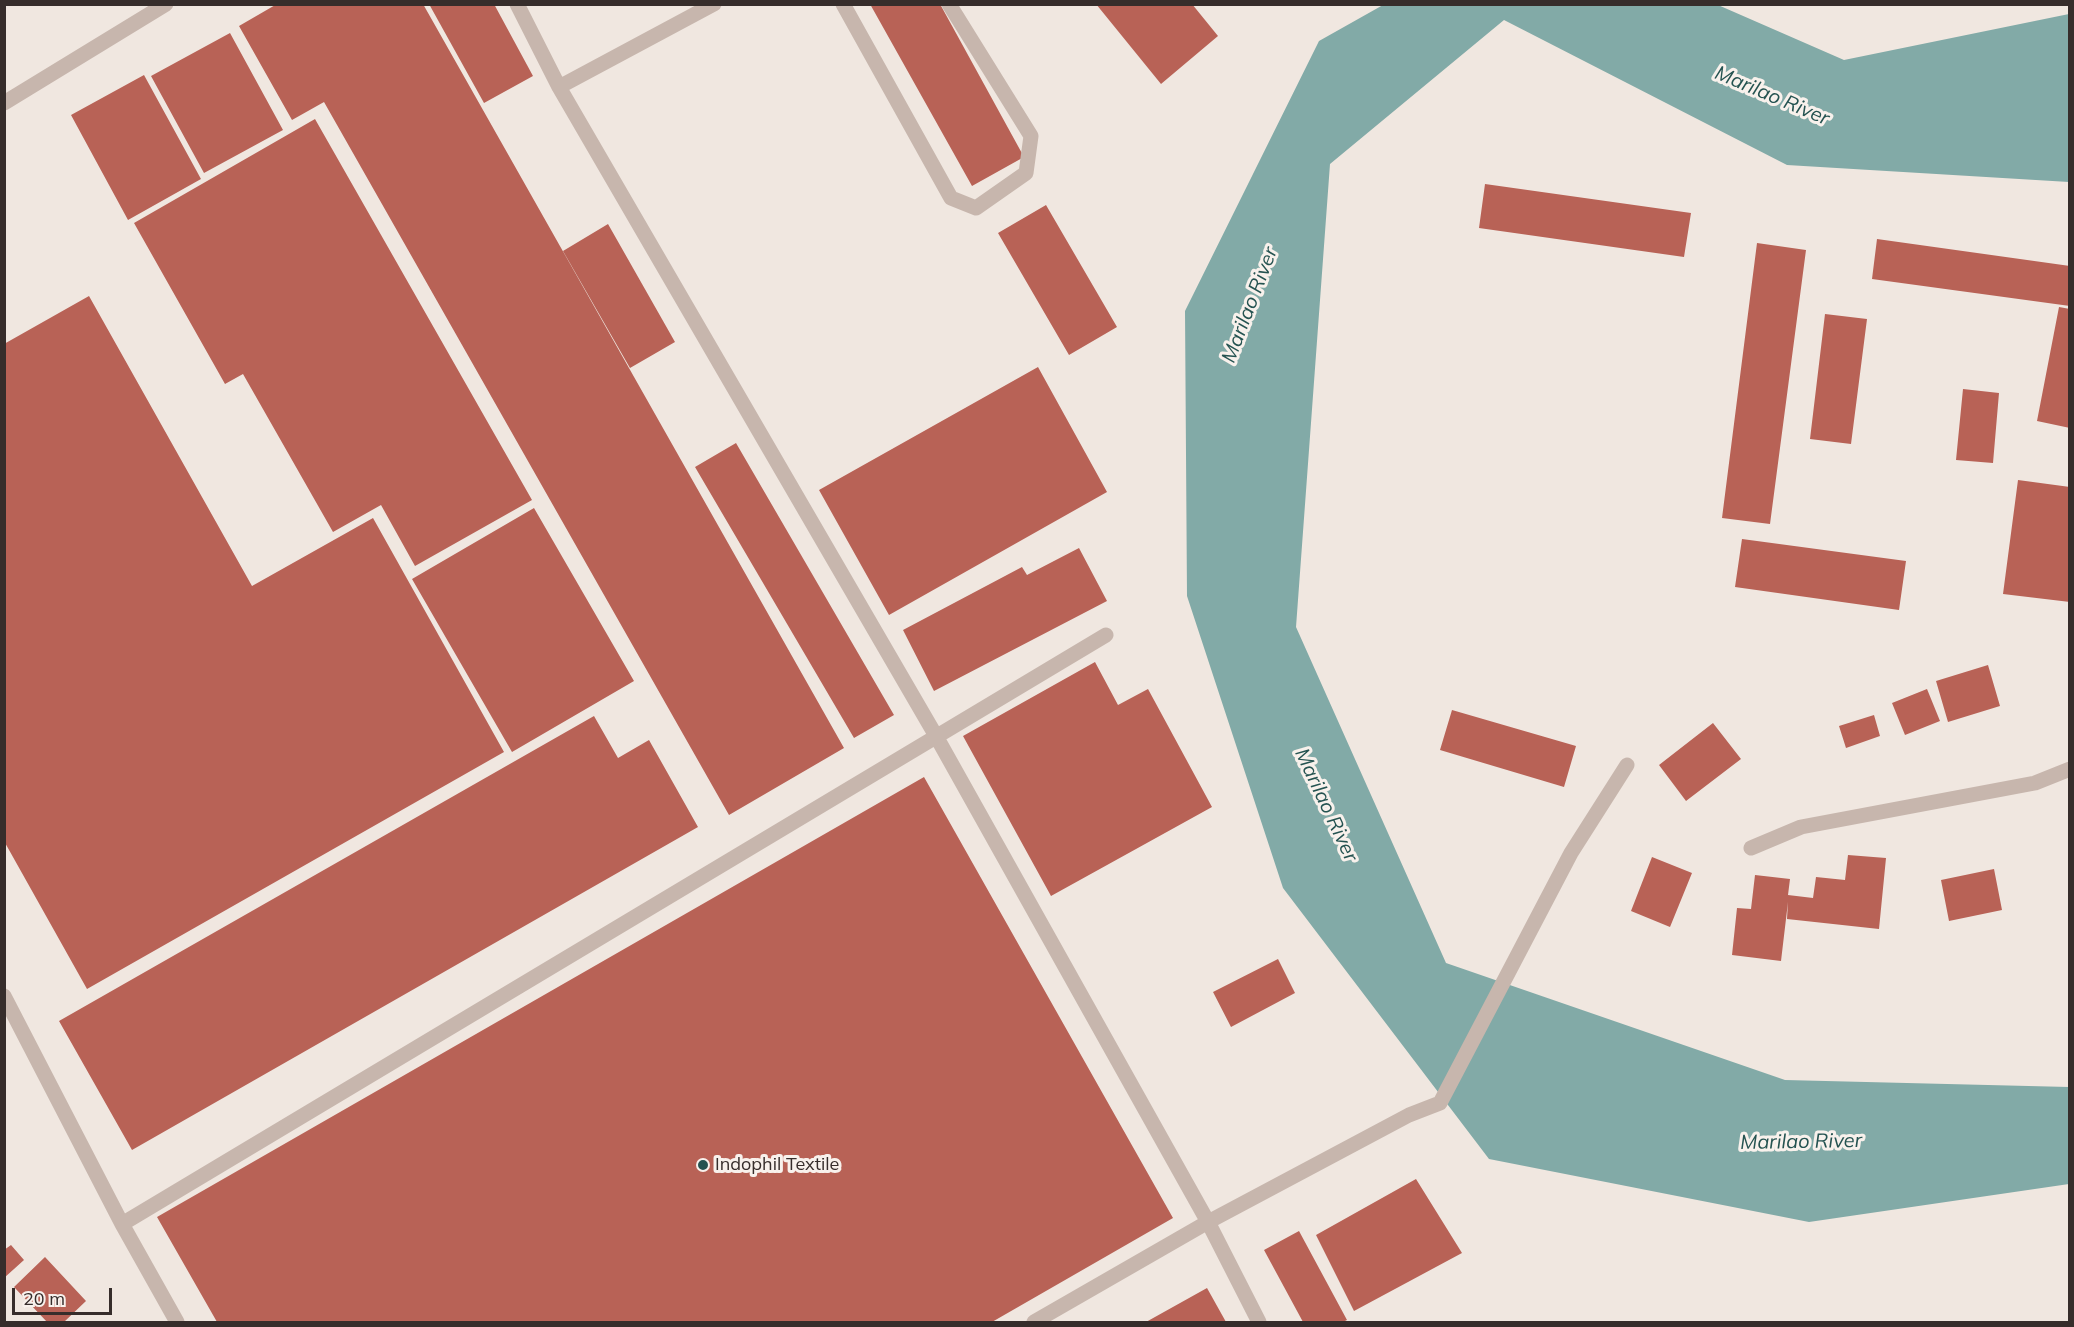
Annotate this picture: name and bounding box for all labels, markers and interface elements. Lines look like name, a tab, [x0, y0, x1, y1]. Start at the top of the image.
water label: Marilao River	[1711, 61, 1833, 131]
water label: Marilao River	[1217, 244, 1283, 366]
water label: Marilao River	[1289, 745, 1363, 865]
water label: Marilao River	[1740, 1129, 1862, 1155]
place label: Indophil Textile	[715, 1154, 839, 1176]
marker: Indophil Textile	[696, 1158, 710, 1172]
scale bar	[15, 1276, 116, 1314]
text: 20 m	[23, 1287, 65, 1310]

